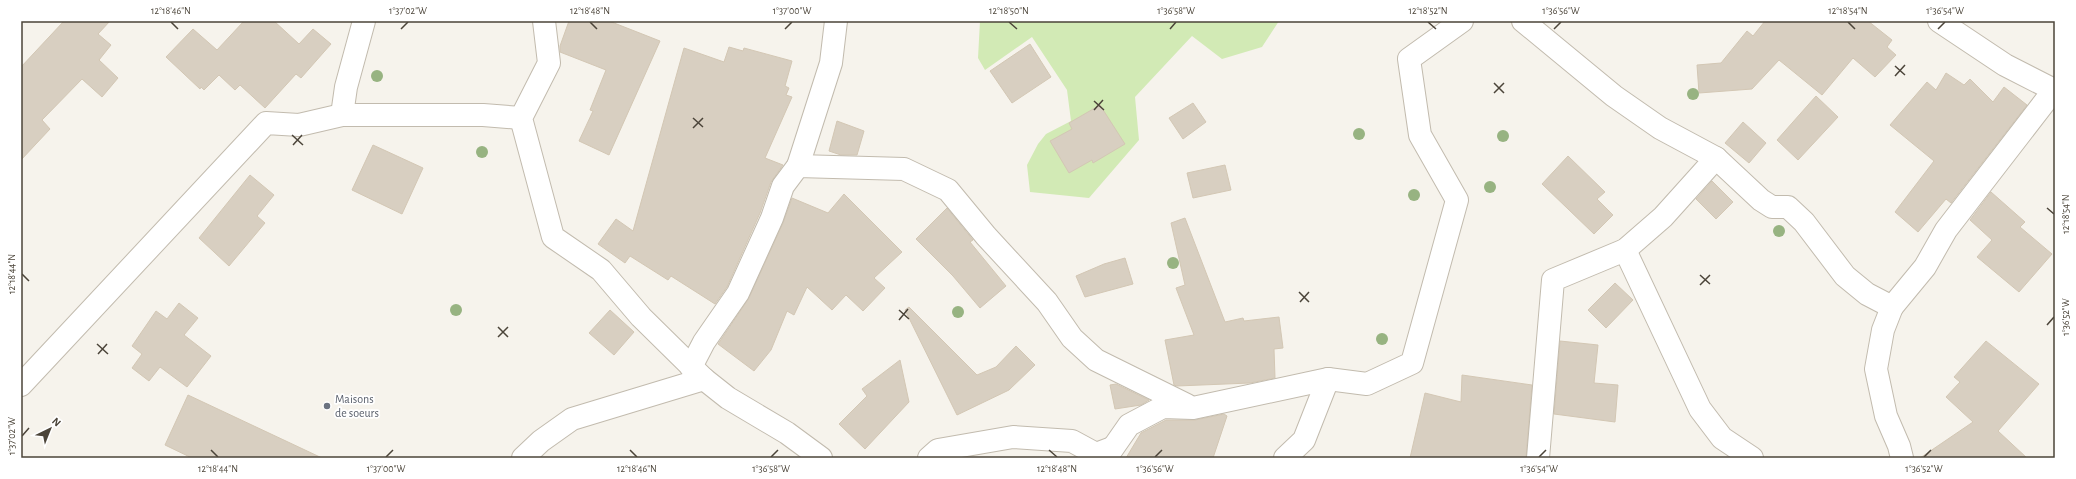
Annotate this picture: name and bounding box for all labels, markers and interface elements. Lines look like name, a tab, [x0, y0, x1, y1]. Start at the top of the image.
text: 12°18'46"N	[151, 6, 191, 16]
text: 1°37'02"W	[389, 6, 427, 16]
text: 12°18'48"N	[570, 6, 610, 16]
text: 1°37'00"W	[773, 6, 811, 16]
text: 12°18'50"N	[989, 6, 1029, 16]
text: 1°36'58"W	[1157, 6, 1195, 16]
text: 12°18'52"N	[1408, 6, 1448, 16]
text: 1°36'56"W	[1542, 6, 1580, 16]
text: 12°18'54"N	[1828, 6, 1868, 16]
text: 1°36'54"W	[1926, 6, 1964, 16]
text: 12°18'54"N	[2061, 194, 2071, 234]
text: 12°18'44"N	[7, 254, 17, 294]
text: 1°36'52"W	[2061, 298, 2071, 336]
place label: Maisons de soeurs	[335, 393, 379, 419]
marker: Maisons de soeurs	[322, 401, 332, 411]
north arrow	[30, 409, 70, 449]
text: N	[50, 415, 63, 429]
text: 1°37'02"W	[7, 417, 17, 455]
text: 12°18'44"N	[198, 464, 238, 474]
text: 1°37'00"W	[367, 464, 405, 474]
text: 12°18'46"N	[617, 464, 657, 474]
text: 1°36'58"W	[752, 464, 790, 474]
text: 12°18'48"N	[1037, 464, 1077, 474]
text: 1°36'56"W	[1136, 464, 1174, 474]
text: 1°36'54"W	[1520, 464, 1558, 474]
text: 1°36'52"W	[1905, 464, 1943, 474]

